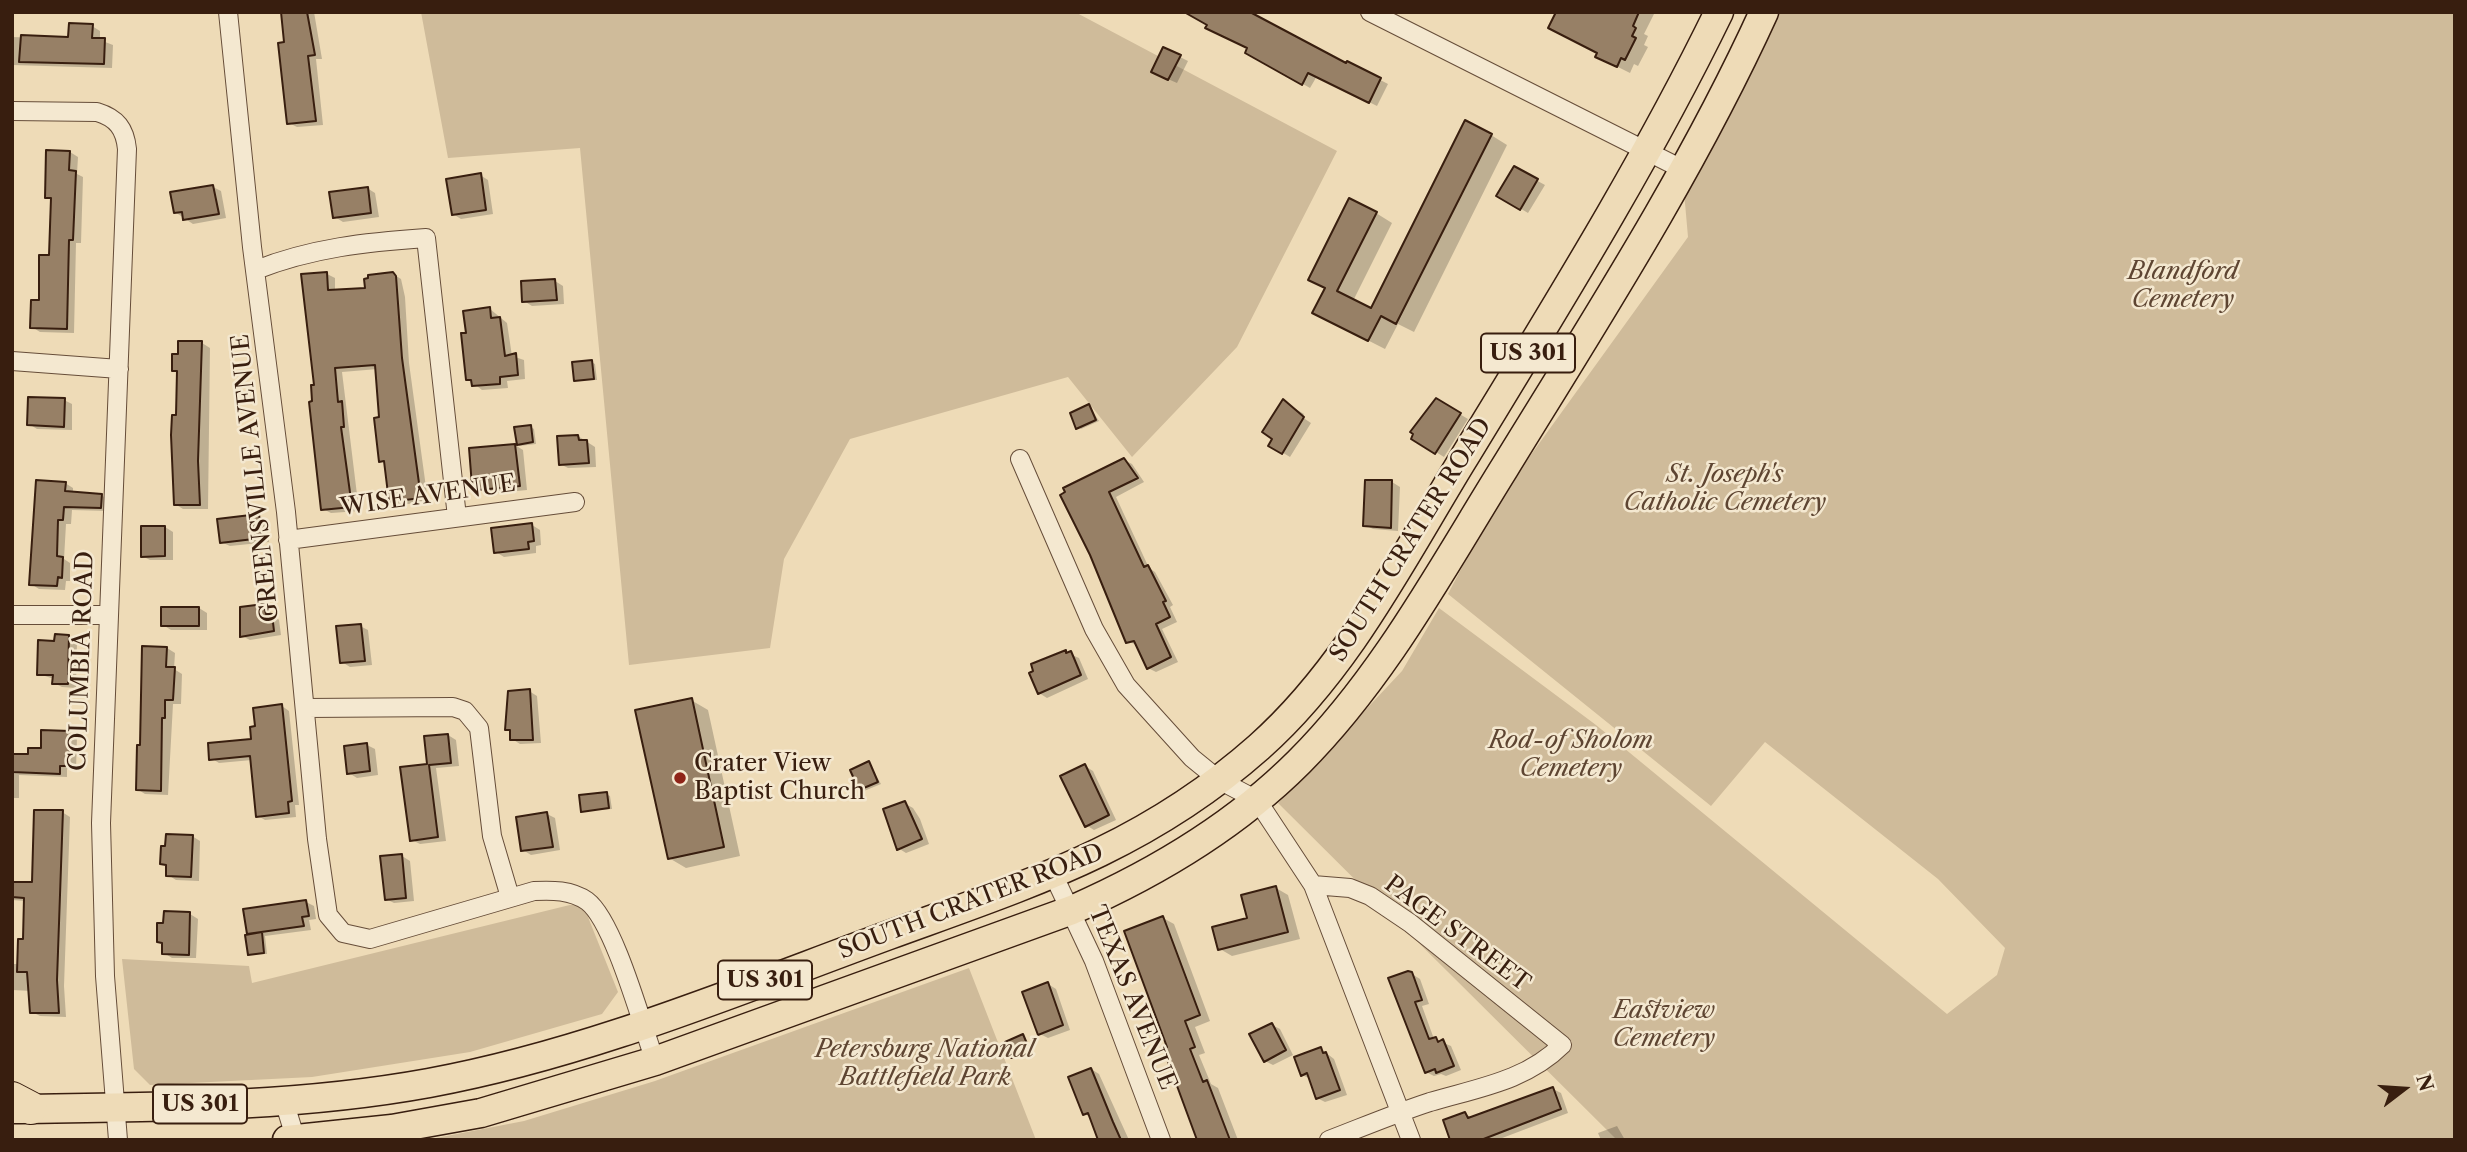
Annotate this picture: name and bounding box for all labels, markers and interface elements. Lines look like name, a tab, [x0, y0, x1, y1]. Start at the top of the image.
park label: Blandford Cemetery	[2128, 258, 2238, 314]
street label: GREENSVILLE AVENUE	[227, 333, 285, 623]
road number: US 301	[1481, 334, 1575, 372]
street label: SOUTH CRATER ROAD	[1324, 413, 1498, 667]
park label: St. Joseph's Catholic Cemetery	[1624, 461, 1826, 517]
street label: WISE AVENUE	[338, 469, 518, 523]
street label: COLUMBIA ROAD	[64, 551, 100, 771]
park label: Rod-of Sholom Cemetery	[1489, 727, 1653, 783]
place label: Crater View Baptist Church	[694, 750, 865, 806]
marker: Crater View Baptist Church	[672, 770, 688, 786]
street label: SOUTH CRATER ROAD	[834, 838, 1108, 966]
street label: PAGE STREET	[1379, 870, 1535, 998]
street label: TEXAS AVENUE	[1082, 901, 1182, 1095]
road number: US 301	[718, 960, 812, 1000]
park label: Eastview Cemetery	[1613, 997, 1715, 1053]
park label: Petersburg National Battlefield Park	[815, 1036, 1035, 1092]
north arrow	[2369, 1054, 2439, 1124]
text: N	[2411, 1071, 2438, 1094]
road number: US 301	[153, 1084, 247, 1124]

